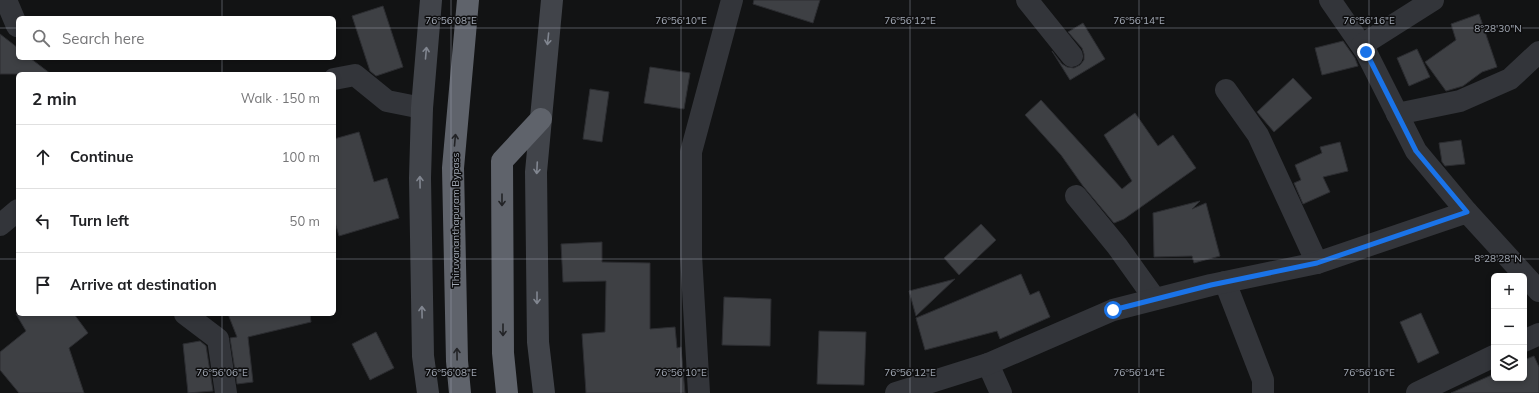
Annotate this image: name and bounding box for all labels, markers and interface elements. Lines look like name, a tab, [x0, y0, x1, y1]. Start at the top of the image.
text: 76°56'08"E	[425, 14, 477, 27]
text: 76°56'10"E	[655, 14, 707, 27]
text: 76°56'12"E	[884, 14, 936, 27]
text: 76°56'14"E	[1113, 14, 1165, 27]
text: 76°56'16"E	[1343, 14, 1395, 27]
search box	[16, 16, 336, 60]
text: 8°28'30"N	[1474, 22, 1522, 35]
icon: search	[30, 27, 52, 49]
text: Search here	[62, 29, 144, 48]
one-way arrow	[544, 32, 551, 45]
route end	[1357, 43, 1375, 61]
one-way arrow	[423, 47, 430, 60]
text: 2 min	[32, 88, 77, 109]
text: Walk · 150 m	[241, 90, 320, 106]
one-way arrow	[452, 134, 459, 147]
icon: ahead	[32, 146, 54, 168]
text: Continue	[70, 147, 133, 166]
text: 100 m	[282, 149, 320, 165]
street label: Thiruvananthapuram Bypass	[449, 153, 462, 287]
one-way arrow	[533, 161, 541, 174]
one-way arrow	[416, 176, 424, 189]
one-way arrow	[498, 193, 506, 206]
icon: left	[32, 210, 54, 232]
text: Turn left	[70, 211, 129, 230]
text: 50 m	[290, 213, 320, 229]
text: 8°28'28"N	[1474, 252, 1522, 265]
map controls	[1491, 273, 1527, 381]
button: +	[1491, 273, 1527, 309]
icon: arrive	[32, 274, 54, 296]
text: Arrive at destination	[70, 275, 217, 294]
one-way arrow	[533, 291, 541, 304]
route start	[1104, 301, 1122, 319]
one-way arrow	[418, 306, 426, 319]
button: −	[1491, 309, 1527, 345]
one-way arrow	[499, 323, 507, 336]
button: layers	[1491, 345, 1527, 381]
one-way arrow	[453, 348, 461, 361]
text: 76°56'06"E	[196, 366, 248, 379]
text: 76°56'08"E	[425, 366, 477, 379]
text: 76°56'10"E	[655, 366, 707, 379]
text: 76°56'12"E	[884, 366, 936, 379]
text: 76°56'14"E	[1113, 366, 1165, 379]
text: 76°56'16"E	[1343, 366, 1395, 379]

